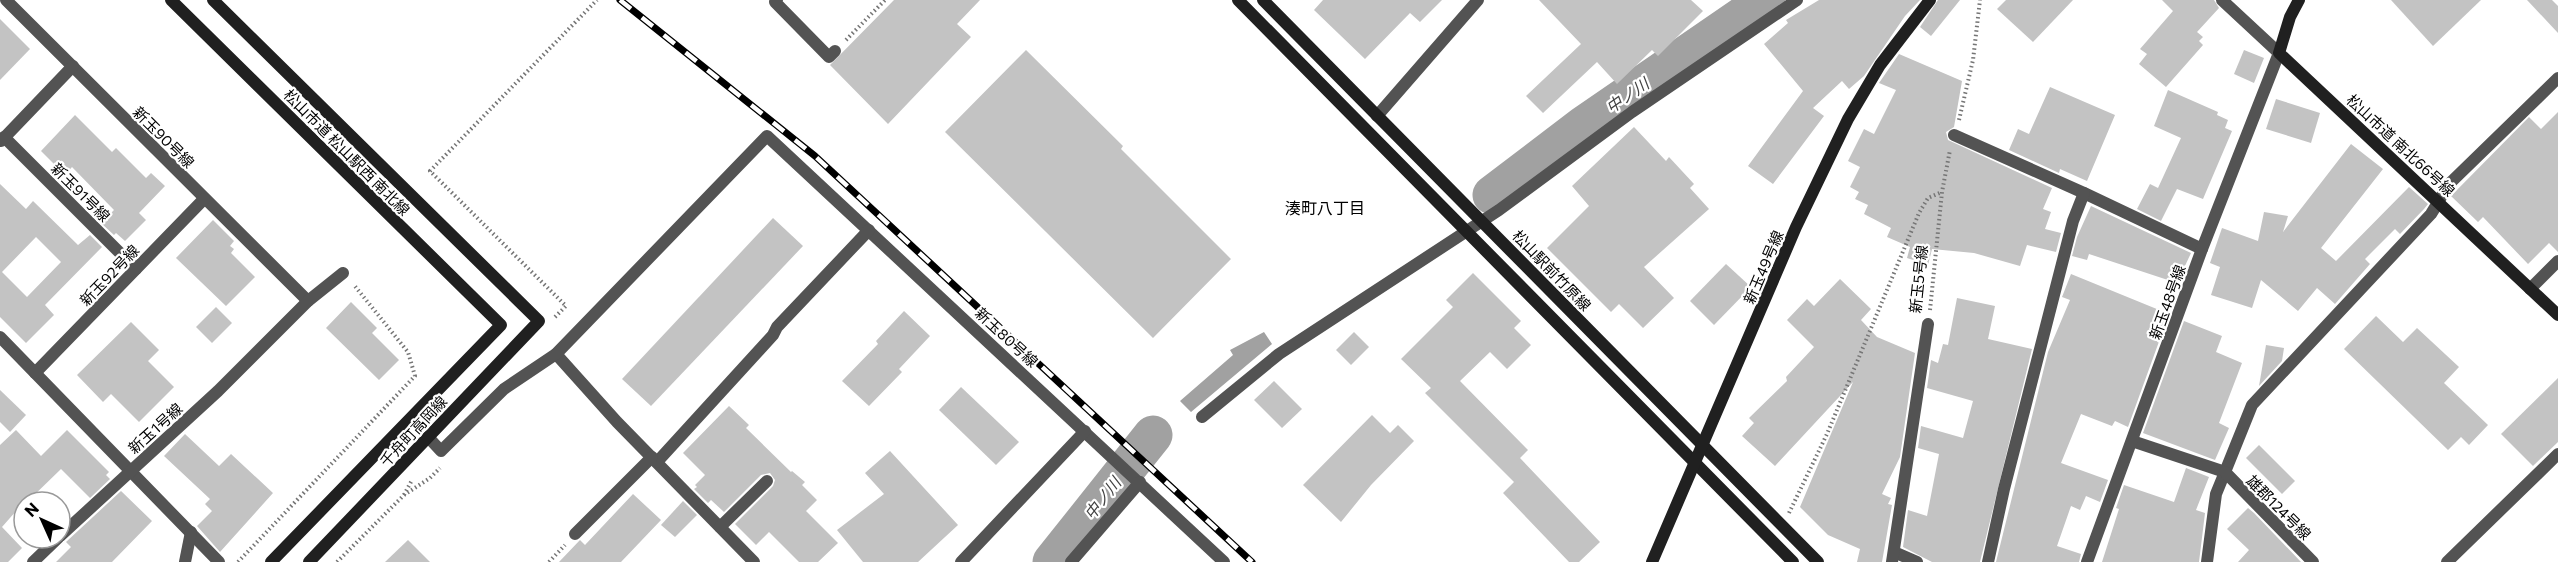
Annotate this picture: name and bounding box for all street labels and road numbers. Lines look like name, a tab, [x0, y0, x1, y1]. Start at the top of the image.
street label: 松山市道 松山駅西 南北線	[280, 85, 414, 219]
street label: 松山市道 南北66号線	[2343, 90, 2459, 200]
street label: 新玉90号線	[130, 103, 198, 171]
street label: 新玉91号線	[48, 159, 114, 225]
street label: 松山駅前竹原線	[1509, 226, 1595, 314]
street label: 新玉49号線	[1739, 228, 1787, 306]
street label: 新玉92号線	[76, 241, 142, 309]
street label: 新玉5号線	[1905, 244, 1931, 314]
street label: 新玉48号線	[2145, 262, 2189, 342]
street label: 新玉80号線	[972, 304, 1042, 370]
street label: 千舟町高岡線	[376, 392, 450, 470]
street label: 新玉1号線	[124, 399, 186, 457]
street label: 雄郡124号線	[2243, 471, 2315, 543]

